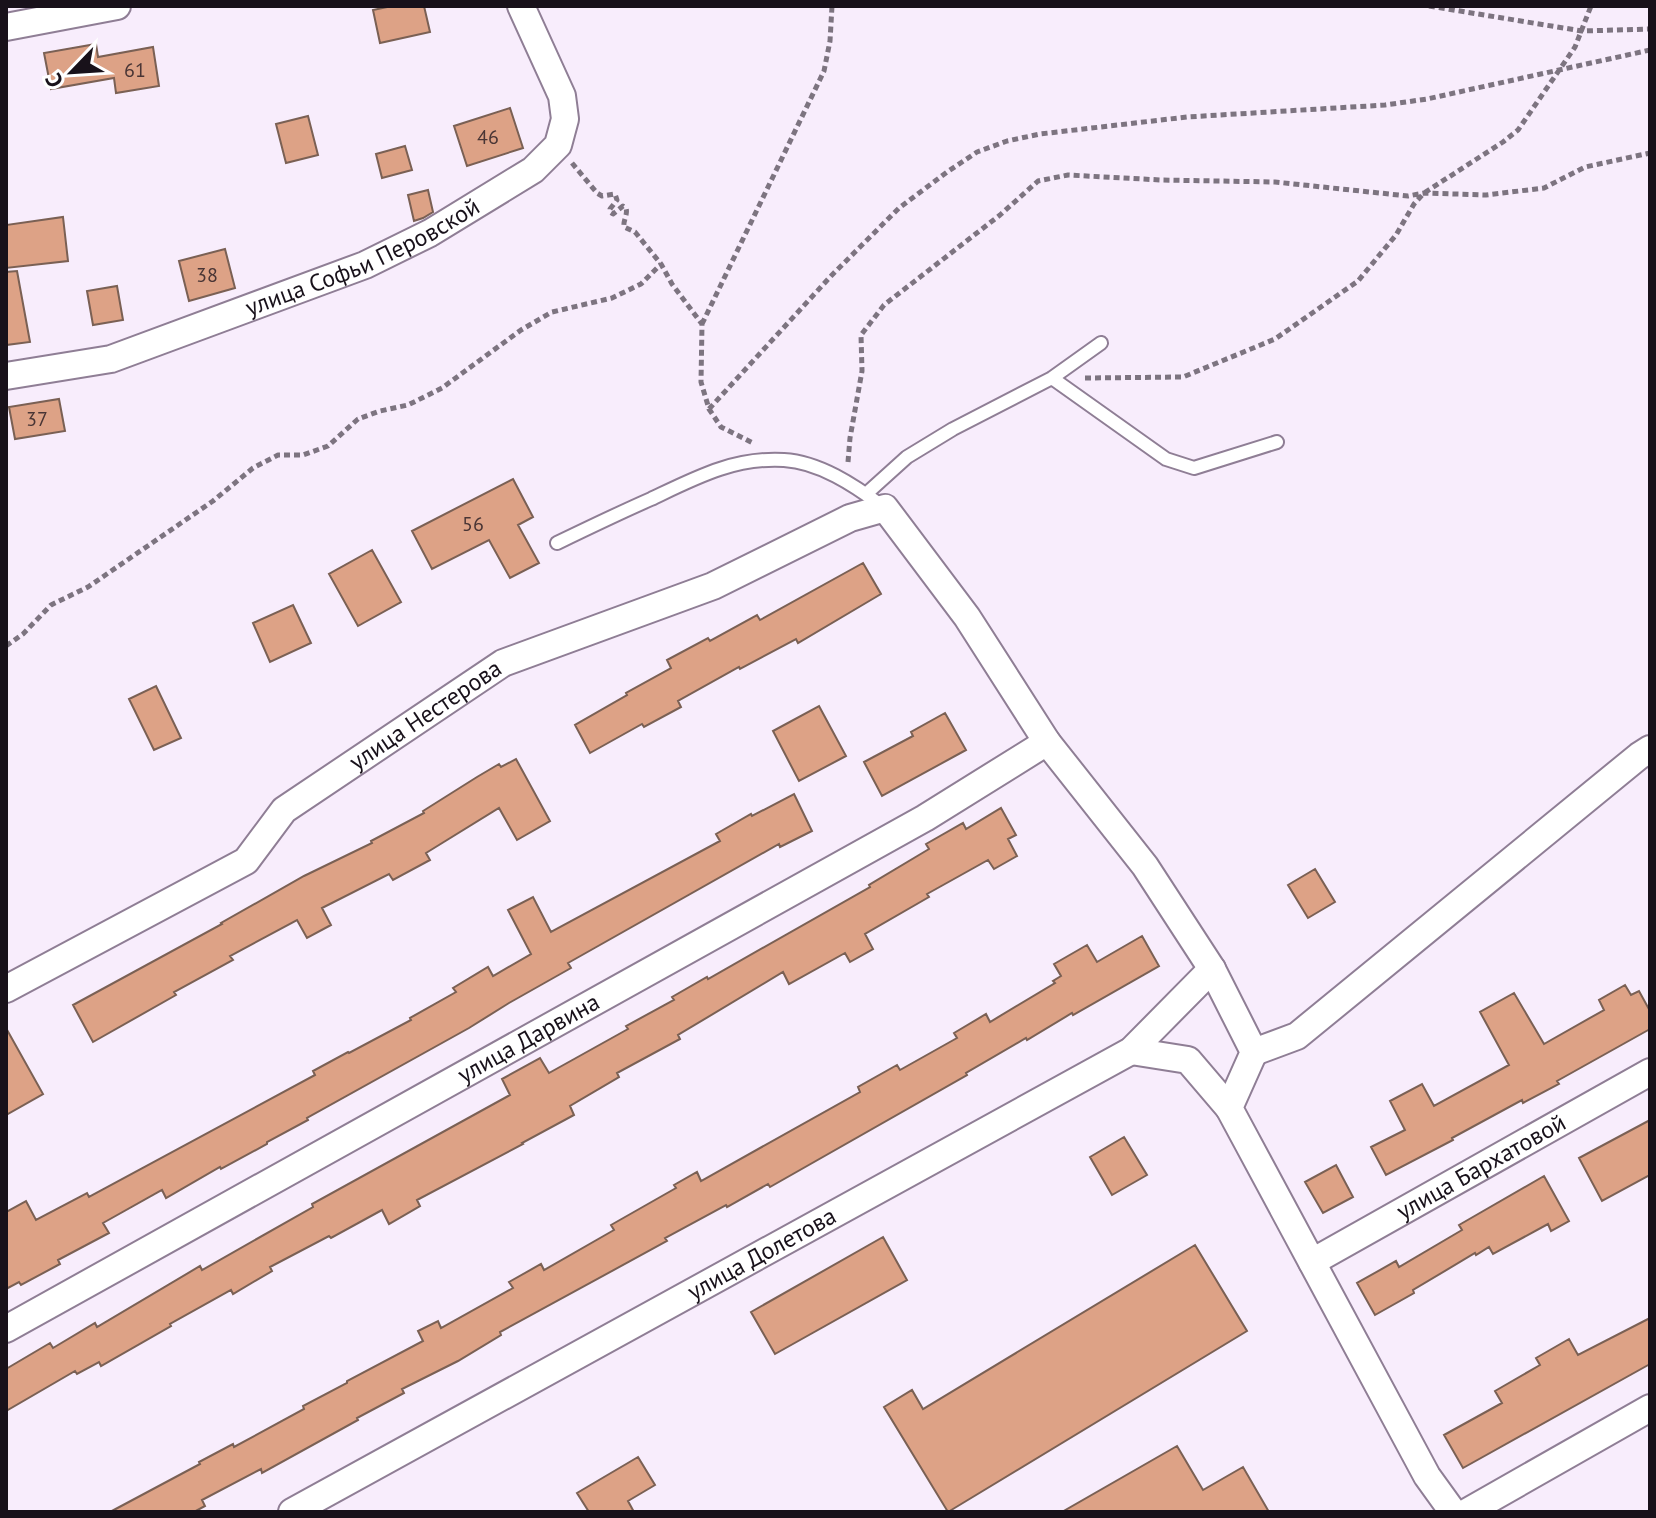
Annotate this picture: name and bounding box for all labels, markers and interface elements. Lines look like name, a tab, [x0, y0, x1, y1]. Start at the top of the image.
north arrow	[32, 32, 112, 112]
house number: 61	[124, 57, 146, 83]
text: С	[39, 69, 69, 92]
house number: 46	[477, 124, 499, 150]
street label: улица Софьи Перовской	[241, 190, 485, 323]
house number: 38	[196, 262, 218, 288]
house number: 37	[26, 406, 48, 432]
house number: 56	[462, 511, 484, 537]
street label: улица Нестерова	[343, 652, 507, 777]
street label: улица Дарвина	[452, 986, 605, 1090]
street label: улица Бархатовой	[1391, 1107, 1571, 1226]
street label: улица Долетова	[682, 1200, 841, 1307]

